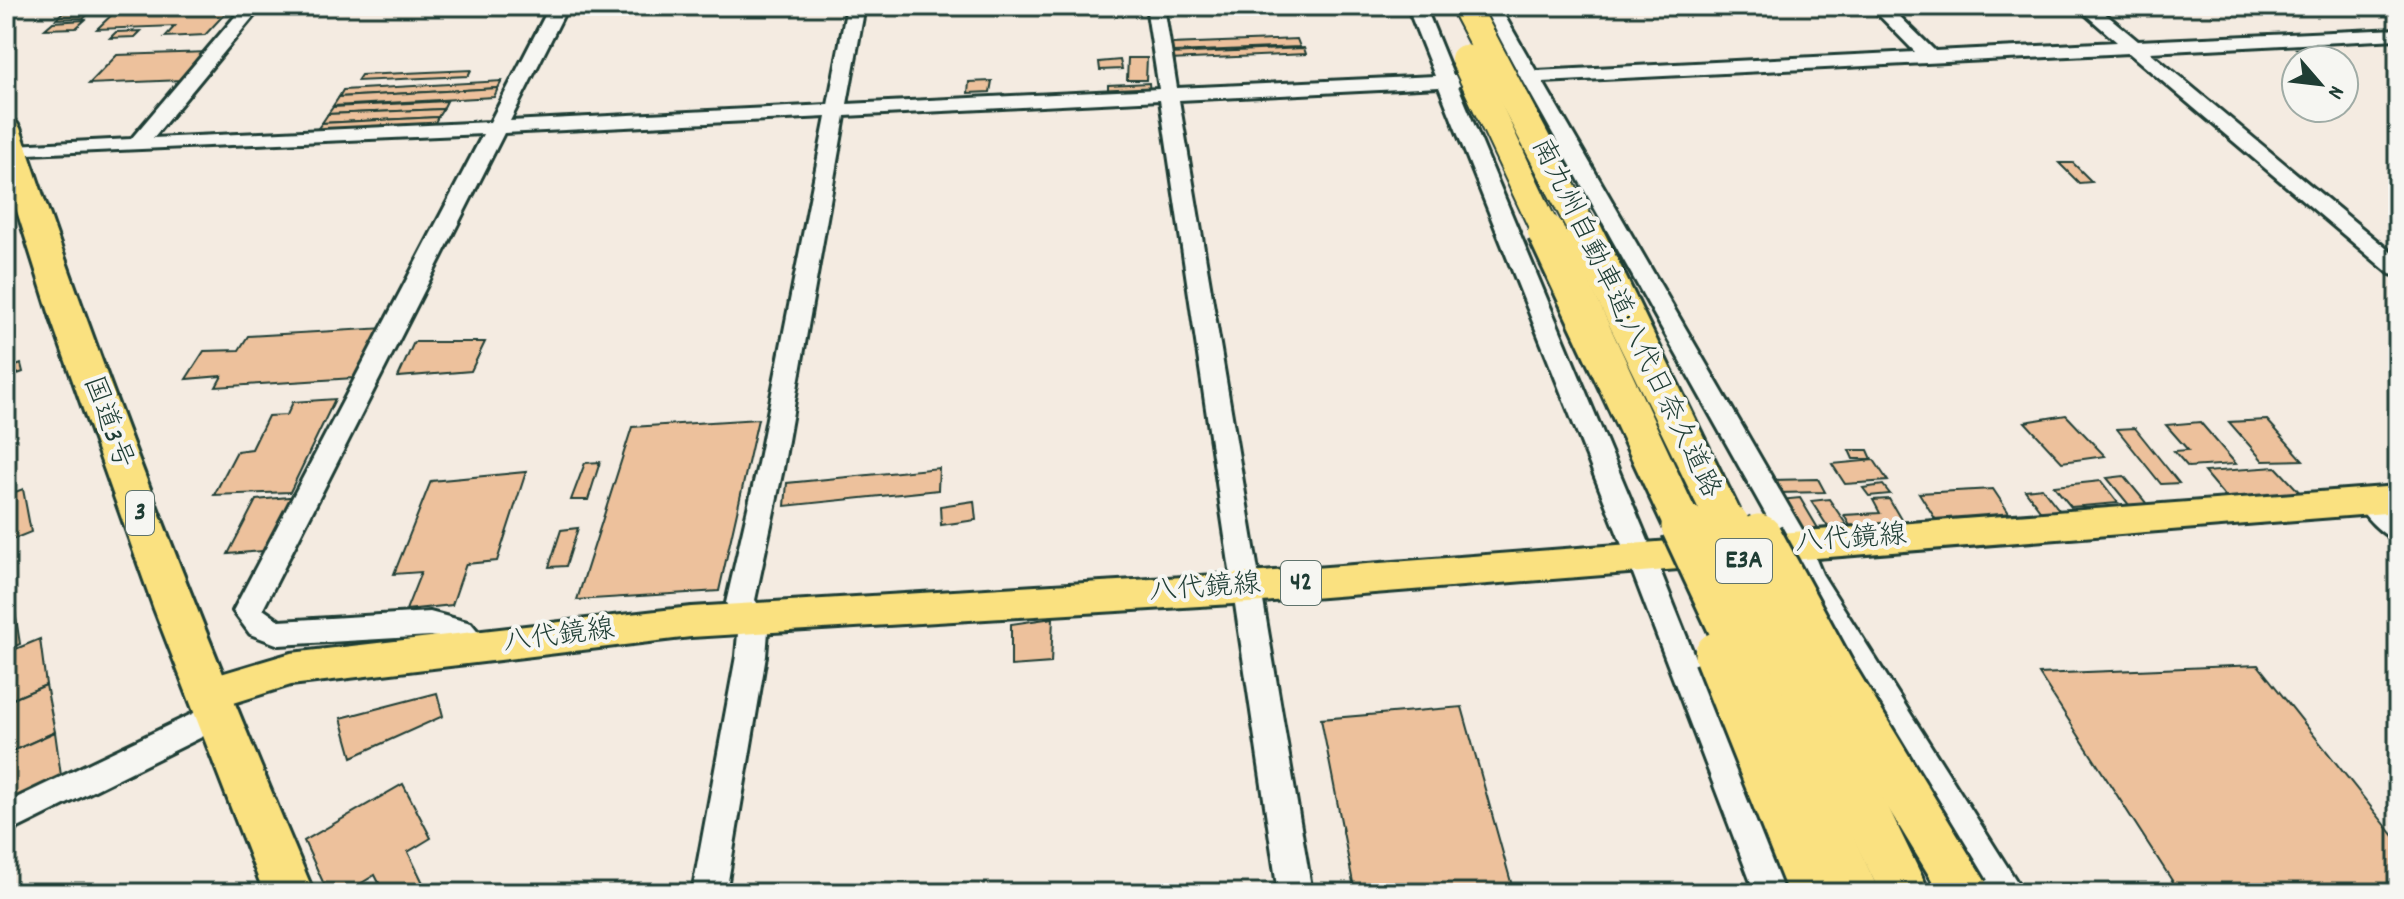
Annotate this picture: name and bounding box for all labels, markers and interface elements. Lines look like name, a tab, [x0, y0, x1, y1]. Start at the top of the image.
north arrow	[2280, 44, 2360, 124]
text: N	[2318, 80, 2351, 104]
street label: 南九州自動車道;八代日奈久道路	[1519, 132, 1729, 506]
street label: 国道3号	[71, 371, 141, 475]
road number: 3	[126, 491, 154, 535]
street label: 八代鏡線	[1794, 517, 1908, 565]
road number: E3A	[1716, 539, 1772, 583]
road number: 42	[1281, 561, 1321, 605]
street label: 八代鏡線	[1148, 566, 1262, 614]
street label: 八代鏡線	[501, 611, 617, 665]

